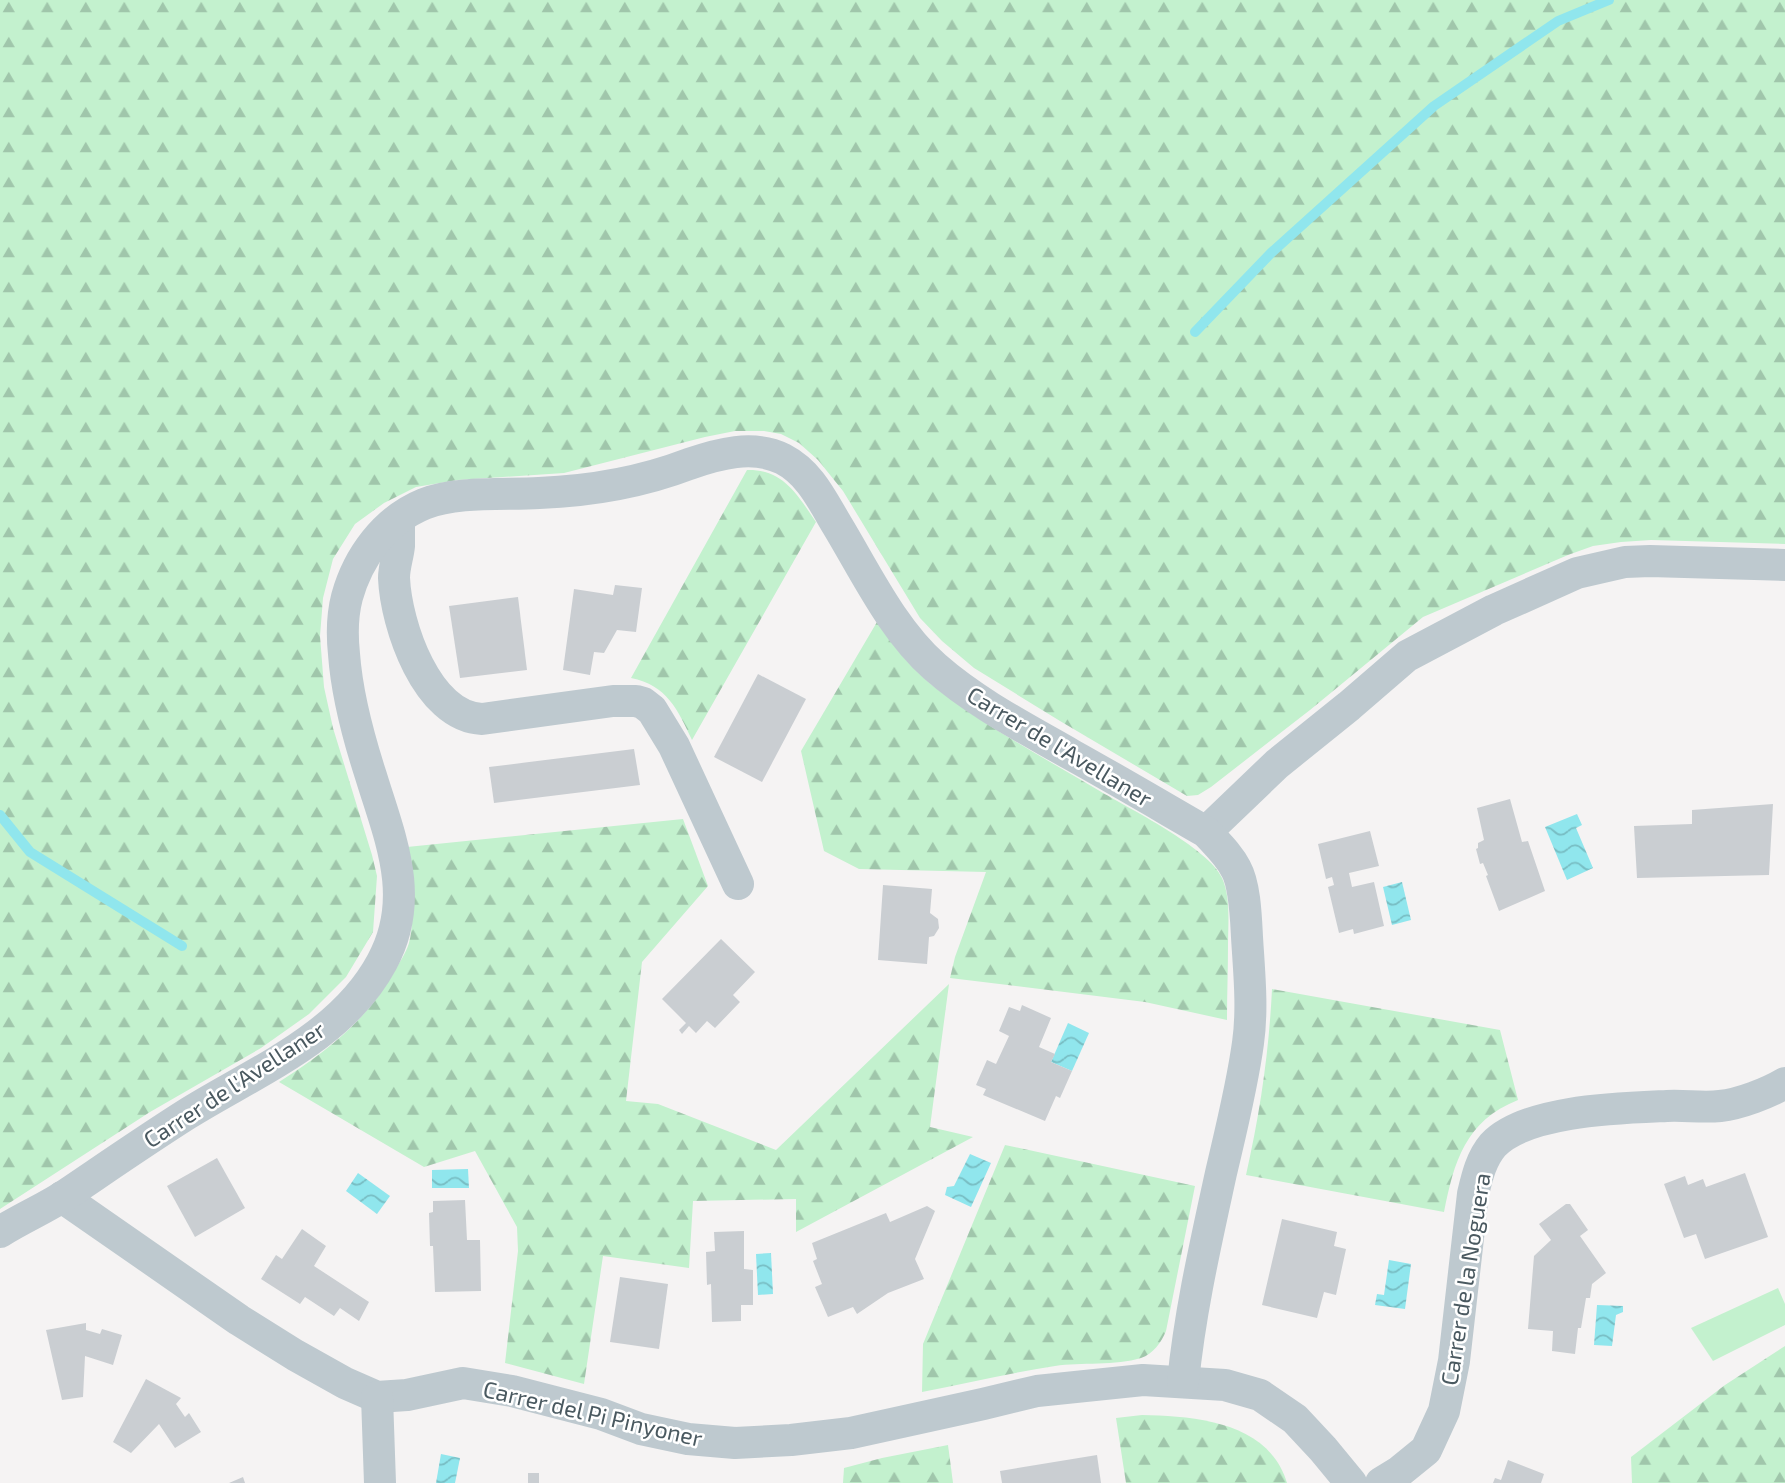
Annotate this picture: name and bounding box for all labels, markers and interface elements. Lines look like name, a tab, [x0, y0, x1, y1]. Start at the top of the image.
street label: Carrer de l'Avellaner	[963, 680, 1157, 812]
street label: Carrer de l'Avellaner	[138, 1015, 330, 1153]
street label: Carrer de la Noguera	[1434, 1171, 1496, 1387]
street label: Carrer del Pi Pinyoner	[481, 1374, 705, 1452]

